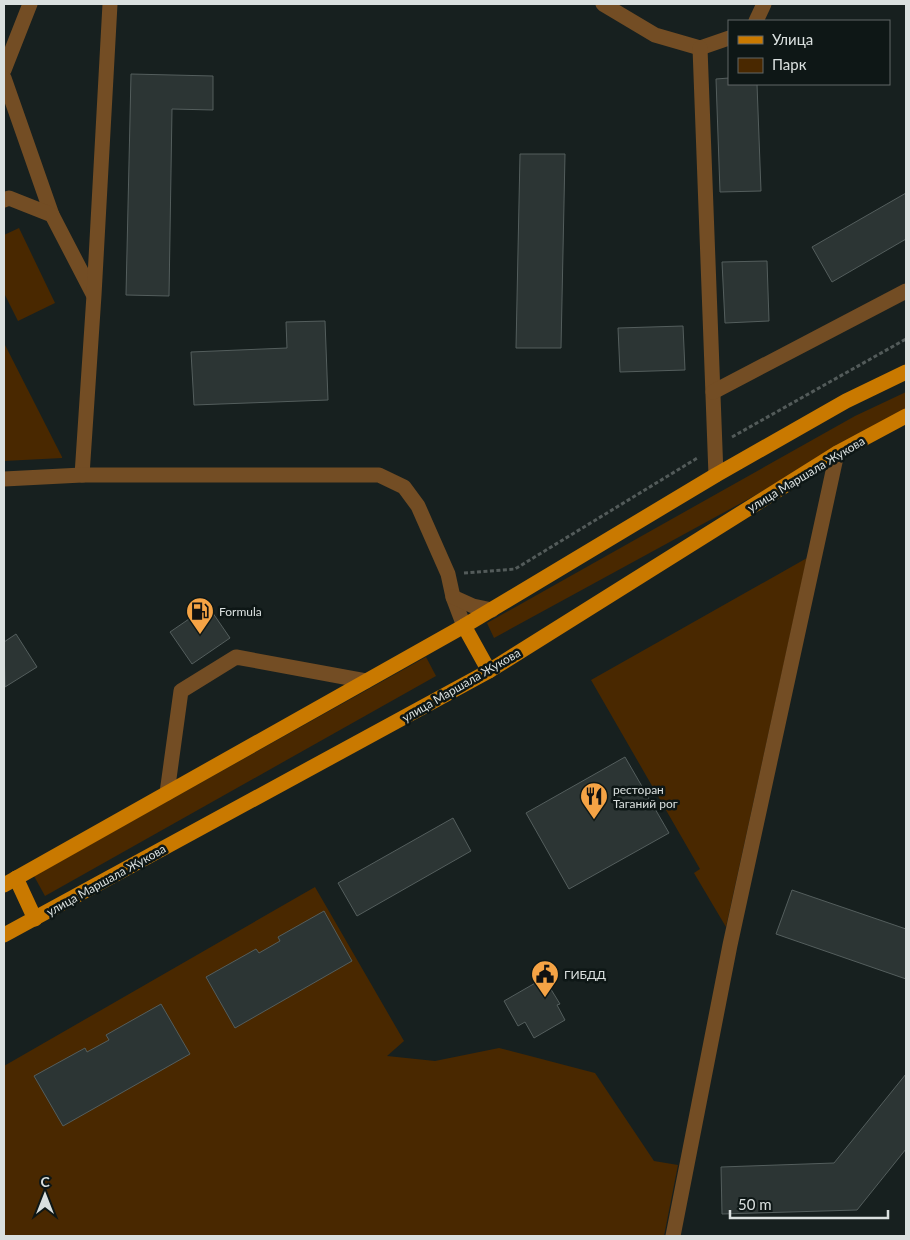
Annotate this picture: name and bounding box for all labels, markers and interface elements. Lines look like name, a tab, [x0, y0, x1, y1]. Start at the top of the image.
legend	[728, 20, 890, 85]
text: Улица	[772, 30, 813, 48]
text: Парк	[772, 55, 807, 73]
street label: улица Маршала Жукова	[745, 433, 867, 515]
fuel station icon: Formula	[185, 596, 215, 635]
place label: Formula	[219, 604, 262, 619]
street label: улица Маршала Жукова	[399, 645, 523, 725]
restaurant icon: ресторан Таганий рог	[579, 781, 609, 820]
place label: ресторан Таганий рог	[613, 782, 678, 811]
street label: улица Маршала Жукова	[44, 841, 168, 919]
public building icon: ГИБДД	[530, 959, 560, 998]
place label: ГИБДД	[564, 967, 606, 982]
north arrow	[20, 1170, 70, 1220]
text: С	[40, 1173, 50, 1190]
scale bar	[730, 1188, 888, 1220]
text: 50 m	[738, 1195, 772, 1213]

